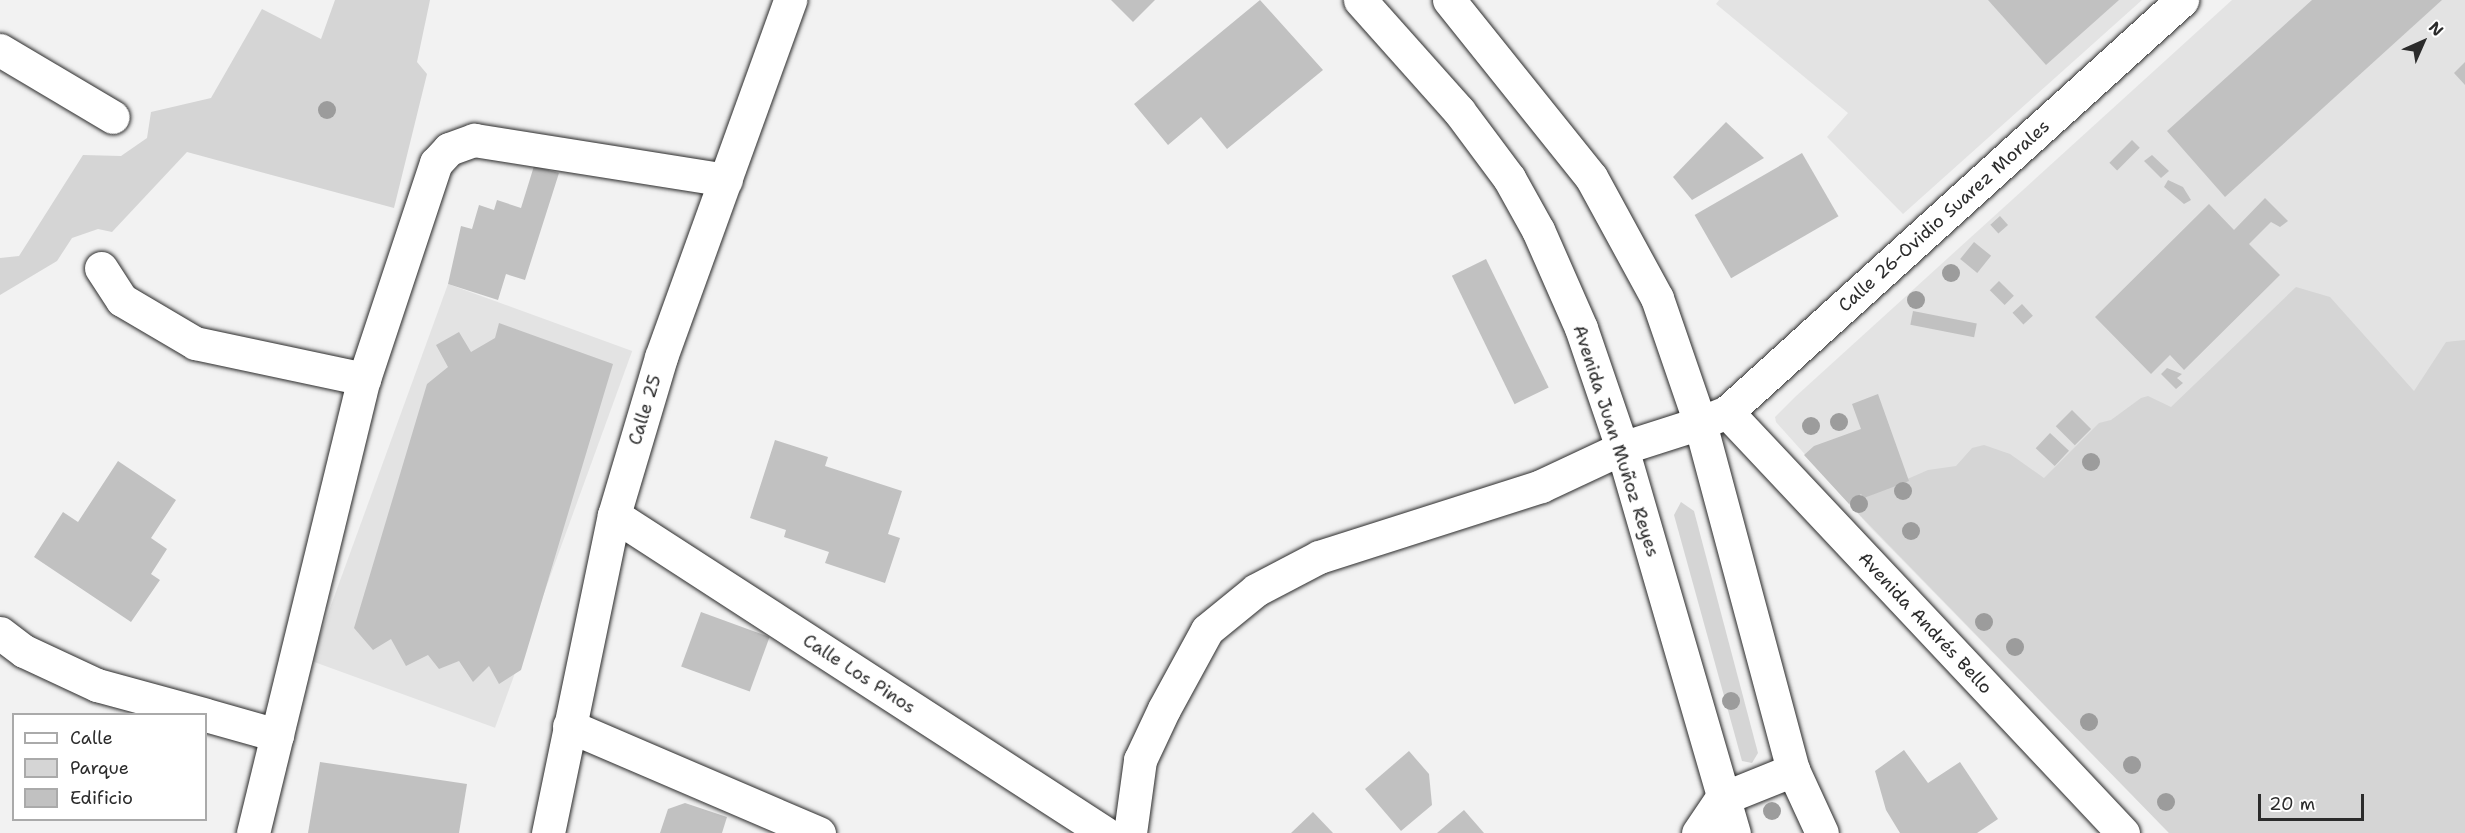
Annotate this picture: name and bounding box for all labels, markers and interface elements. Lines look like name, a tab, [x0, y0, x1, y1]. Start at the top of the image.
north arrow	[2393, 12, 2453, 72]
text: N	[2424, 17, 2448, 41]
street label: Calle 26-Ovidio Suarez Morales	[1834, 115, 2054, 317]
street label: Avenida Juan Muñoz Reyes	[1568, 322, 1664, 560]
street label: Calle 25	[624, 372, 666, 448]
street label: Avenida Andrés Bello	[1854, 548, 1996, 698]
street label: Calle Los Pinos	[799, 630, 919, 718]
legend	[12, 713, 207, 821]
text: Calle	[70, 726, 113, 750]
text: Parque	[70, 756, 129, 780]
scale bar	[2261, 782, 2368, 820]
text: Edificio	[70, 786, 133, 810]
text: 20 m	[2269, 792, 2315, 816]

